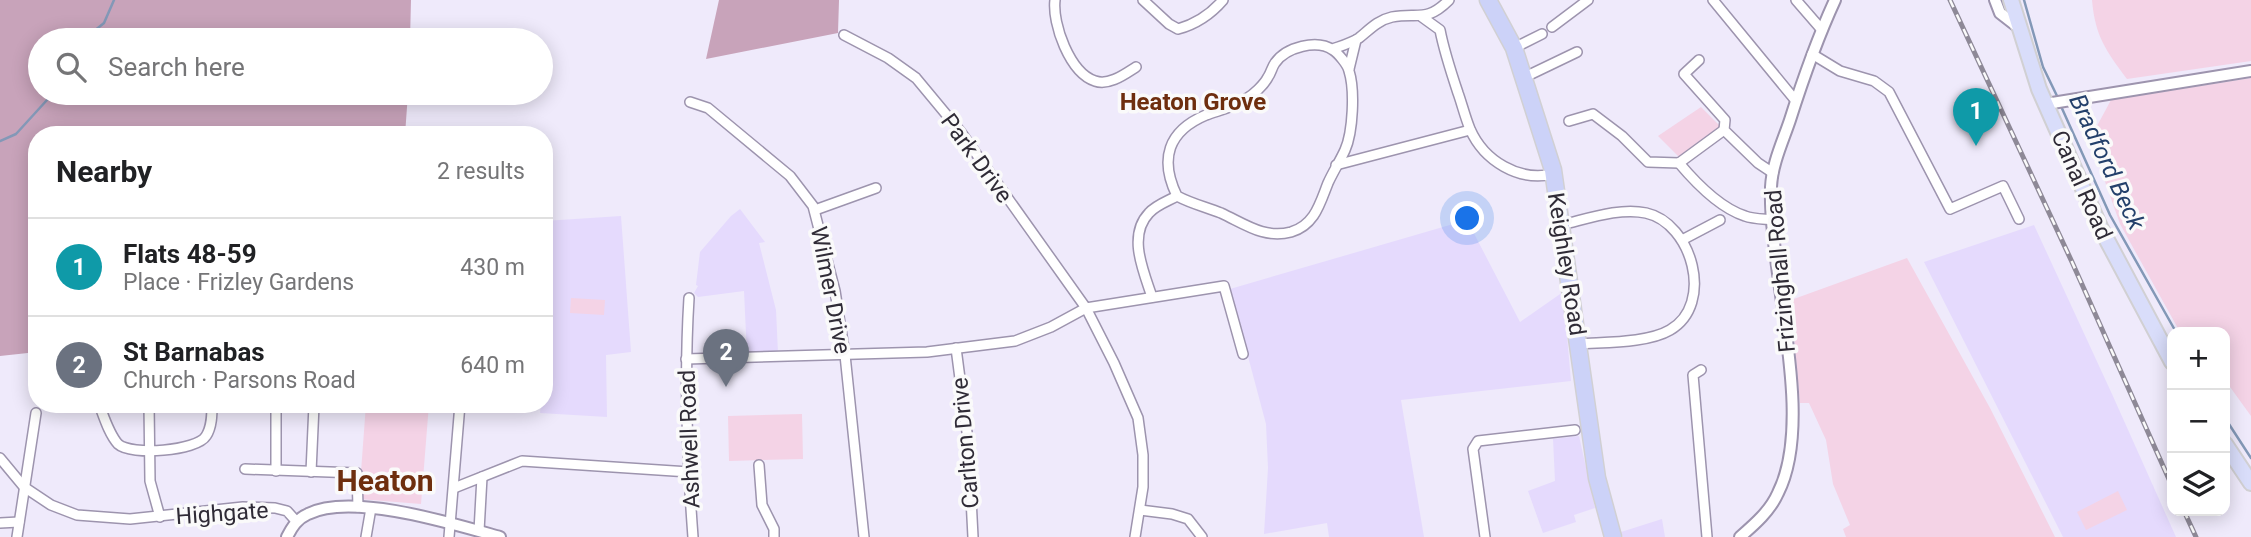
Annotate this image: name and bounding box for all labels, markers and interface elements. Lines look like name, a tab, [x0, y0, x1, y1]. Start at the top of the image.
search box	[28, 28, 553, 105]
icon: search	[52, 48, 90, 86]
text: Search here	[108, 52, 245, 82]
district label: Heaton Grove	[1120, 88, 1266, 116]
pin: 1	[1953, 88, 1999, 146]
water label: Bradford Beck	[2063, 90, 2151, 235]
street label: Park Drive	[935, 108, 1018, 208]
street label: Canal Road	[2045, 126, 2118, 244]
text: Nearby	[56, 154, 152, 189]
text: 2 results	[437, 158, 525, 185]
street label: Frizinghall Road	[1760, 188, 1801, 353]
street label: Keighley Road	[1542, 191, 1591, 338]
your location	[1450, 201, 1484, 235]
street label: Wilmer Drive	[805, 224, 856, 356]
text: Flats 48-59	[123, 239, 257, 269]
text: 1	[72, 254, 86, 281]
text: 430 m	[460, 254, 525, 281]
text: Place · Frizley Gardens	[123, 269, 354, 296]
map controls	[2167, 327, 2230, 516]
button: +	[2167, 327, 2230, 390]
pin: 2	[703, 329, 749, 387]
text: St Barnabas	[123, 337, 265, 367]
text: 2	[72, 352, 86, 379]
text: 640 m	[460, 352, 525, 379]
text: Church · Parsons Road	[123, 367, 356, 394]
street label: Ashwell Road	[674, 369, 705, 509]
street label: Carlton Drive	[946, 376, 985, 510]
button: −	[2167, 390, 2230, 453]
button: layers	[2167, 453, 2230, 516]
district label: Heaton	[337, 463, 433, 498]
street label: Highgate	[175, 497, 269, 530]

